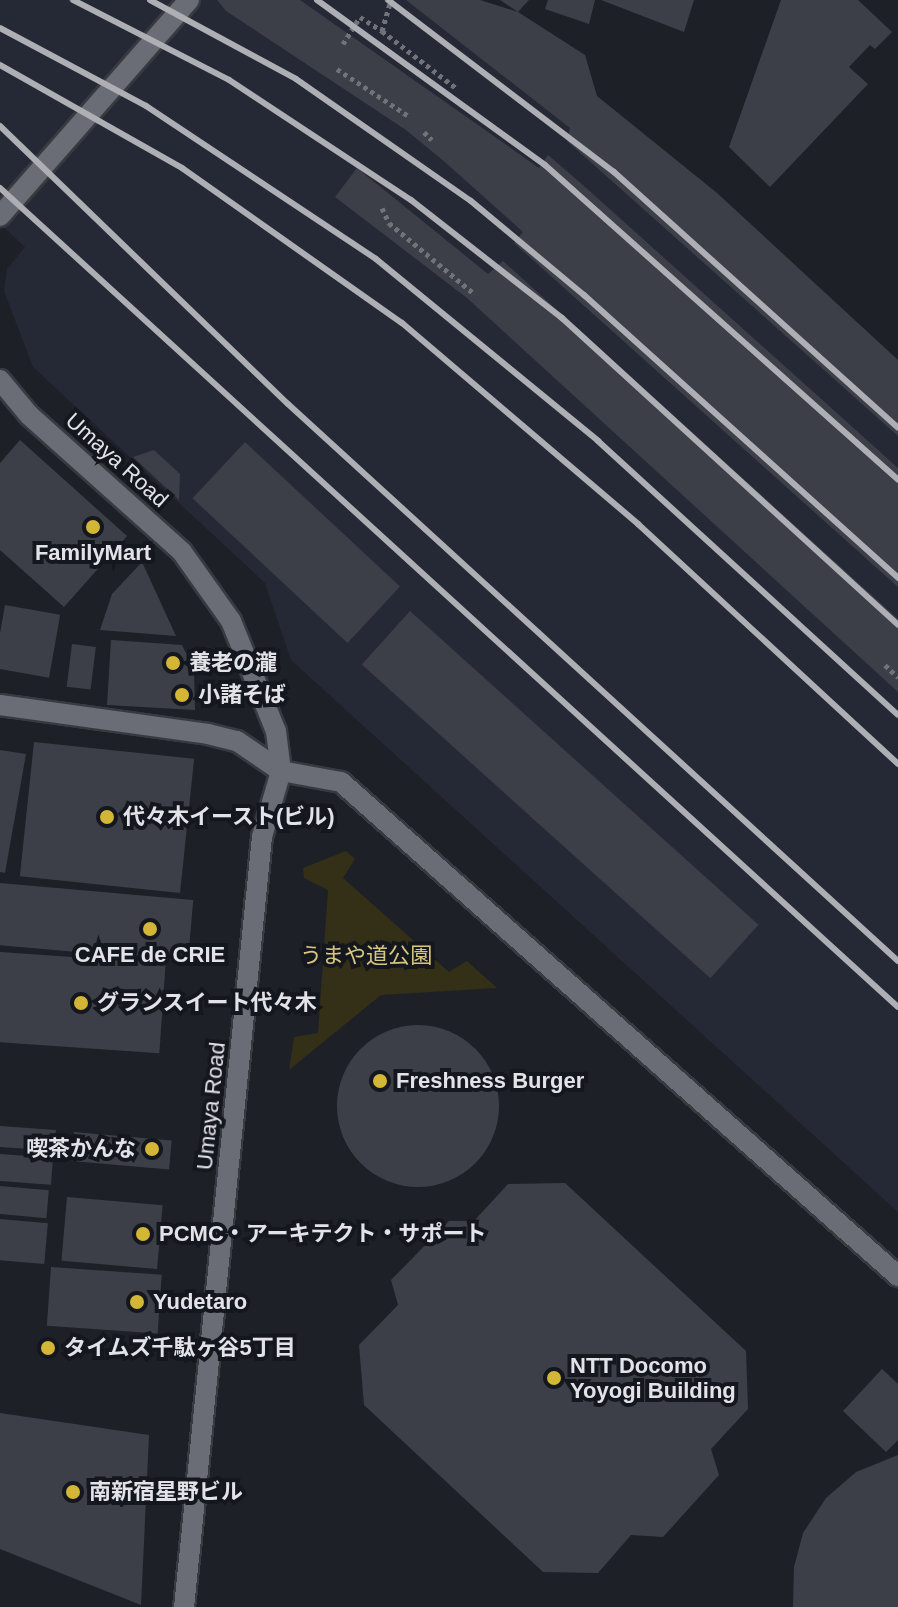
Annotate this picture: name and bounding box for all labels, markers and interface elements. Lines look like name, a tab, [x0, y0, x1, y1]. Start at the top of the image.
street label: Umaya Road	[60, 407, 174, 513]
marker: FamilyMart	[84, 518, 102, 536]
place label: FamilyMart	[35, 540, 151, 566]
place label: 養老の瀧	[189, 650, 277, 676]
marker: 養老の瀧	[164, 654, 182, 672]
place label: 小諸そば	[198, 682, 286, 708]
marker: 小諸そば	[173, 686, 191, 704]
place label: 代々木イースト(ビル)	[123, 804, 336, 830]
marker: 代々木イースト(ビル)	[98, 808, 116, 826]
marker: CAFE de CRIE	[141, 920, 159, 938]
place label: CAFE de CRIE	[75, 942, 225, 968]
park label: うまや道公園	[300, 943, 432, 969]
place label: グランスイート代々木	[97, 990, 317, 1016]
marker: グランスイート代々木	[72, 994, 90, 1012]
street label: Umaya Road	[191, 1041, 231, 1171]
place label: Freshness Burger	[396, 1068, 584, 1094]
marker: Freshness Burger	[371, 1072, 389, 1090]
place label: 喫茶かんな	[26, 1136, 136, 1162]
marker: 喫茶かんな	[143, 1140, 161, 1158]
place label: PCMC・アーキテクト・サポート	[159, 1221, 486, 1247]
marker: PCMC・アーキテクト・サポート	[134, 1225, 152, 1243]
place label: Yudetaro	[153, 1289, 247, 1315]
marker: Yudetaro	[128, 1293, 146, 1311]
place label: タイムズ千駄ヶ谷5丁目	[64, 1335, 296, 1361]
marker: タイムズ千駄ヶ谷5丁目	[39, 1339, 57, 1357]
place label: NTT Docomo Yoyogi Building	[570, 1352, 736, 1404]
marker: NTT Docomo Yoyogi Building	[545, 1369, 563, 1387]
place label: 南新宿星野ビル	[89, 1479, 243, 1505]
marker: 南新宿星野ビル	[64, 1483, 82, 1501]

